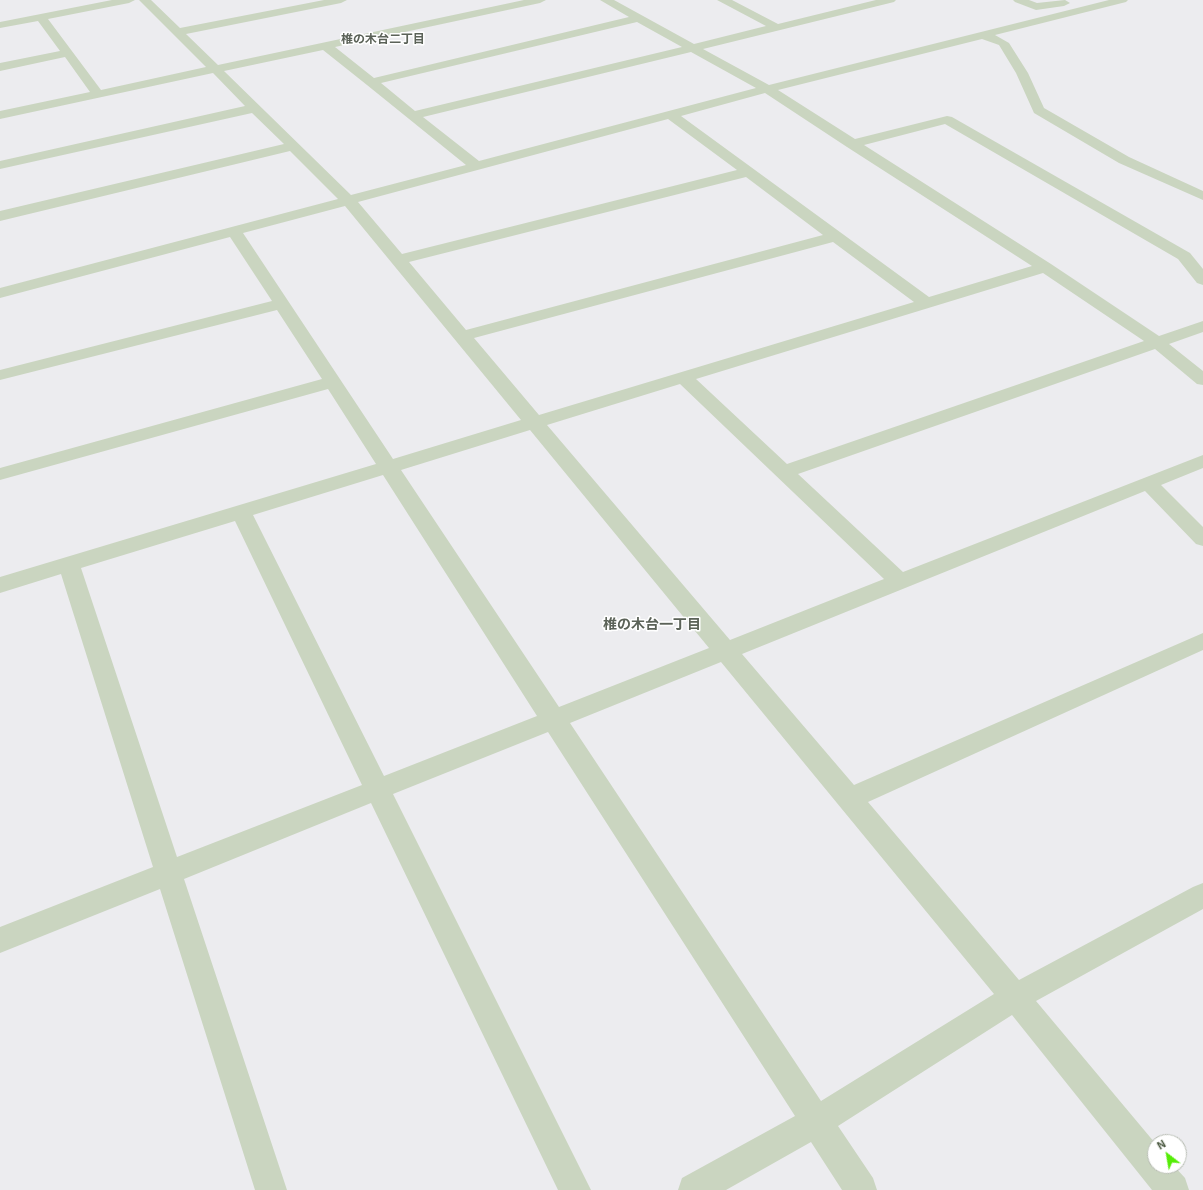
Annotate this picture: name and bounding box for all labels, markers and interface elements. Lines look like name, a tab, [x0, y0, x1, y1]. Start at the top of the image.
district label: 椎の木台二丁目	[341, 32, 425, 46]
district label: 椎の木台一丁目	[603, 616, 701, 632]
north arrow	[1147, 1134, 1187, 1174]
text: N	[1154, 1137, 1168, 1152]

